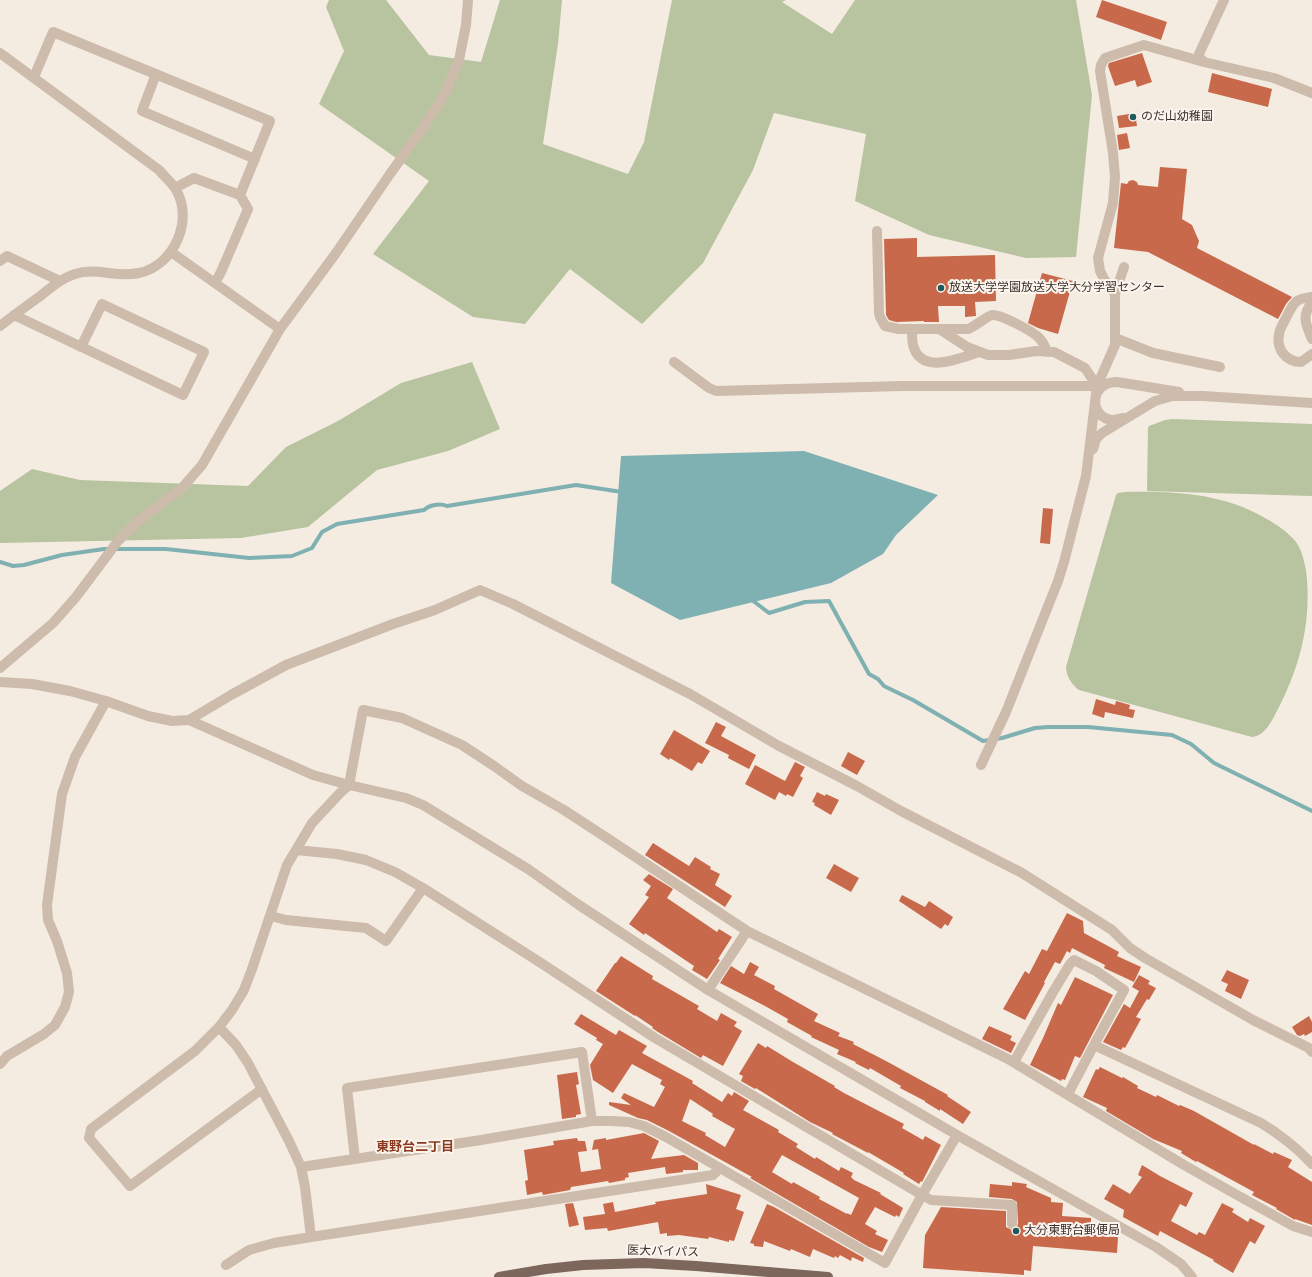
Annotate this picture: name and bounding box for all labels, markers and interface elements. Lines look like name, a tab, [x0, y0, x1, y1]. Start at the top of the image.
place label: のだ山幼稚園	[1141, 110, 1213, 124]
marker: のだ山幼稚園	[1128, 112, 1138, 122]
place label: 放送大学学園放送大学大分学習センター	[949, 281, 1165, 295]
marker: 放送大学学園放送大学大分学習センター	[936, 283, 946, 293]
district label: 東野台二丁目	[376, 1140, 454, 1156]
place label: 大分東野台郵便局	[1024, 1224, 1120, 1238]
marker: 大分東野台郵便局	[1011, 1226, 1021, 1236]
street label: 医大バイパス	[627, 1244, 699, 1260]

